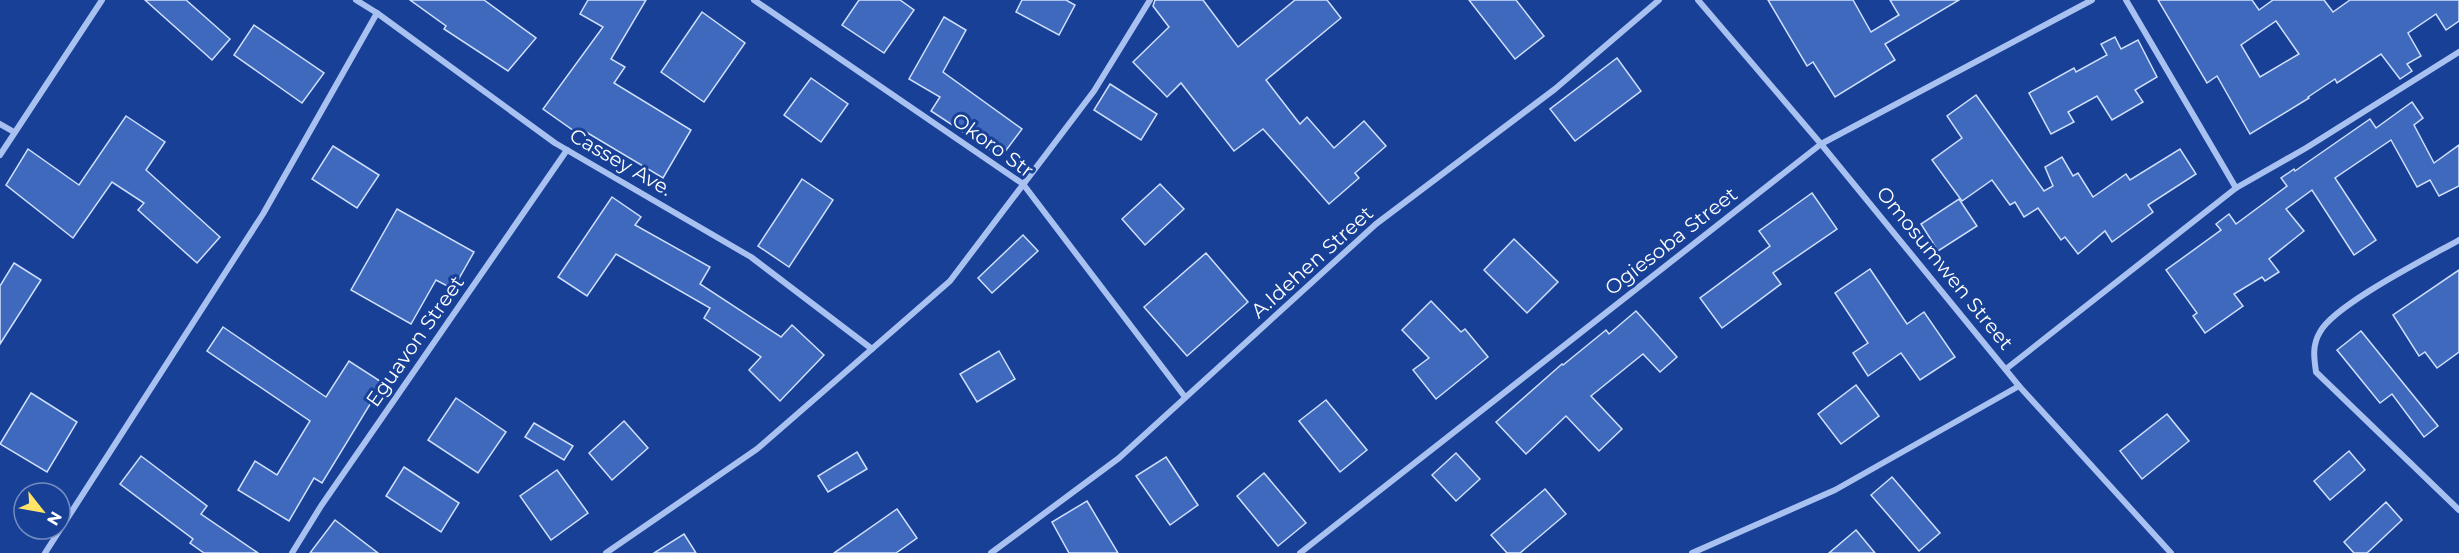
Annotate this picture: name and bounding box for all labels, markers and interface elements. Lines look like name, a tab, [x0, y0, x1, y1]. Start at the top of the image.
street label: Okoro Str	[948, 107, 1038, 183]
street label: Cassey Ave.	[566, 123, 676, 201]
street label: Omosumwen Street	[1872, 181, 2018, 355]
street label: Ogiesoba Street	[1600, 182, 1742, 300]
street label: A.Idehen Street	[1246, 201, 1378, 323]
street label: Eguavon Street	[361, 271, 469, 411]
north arrow	[12, 481, 72, 541]
text: N	[43, 508, 66, 529]

